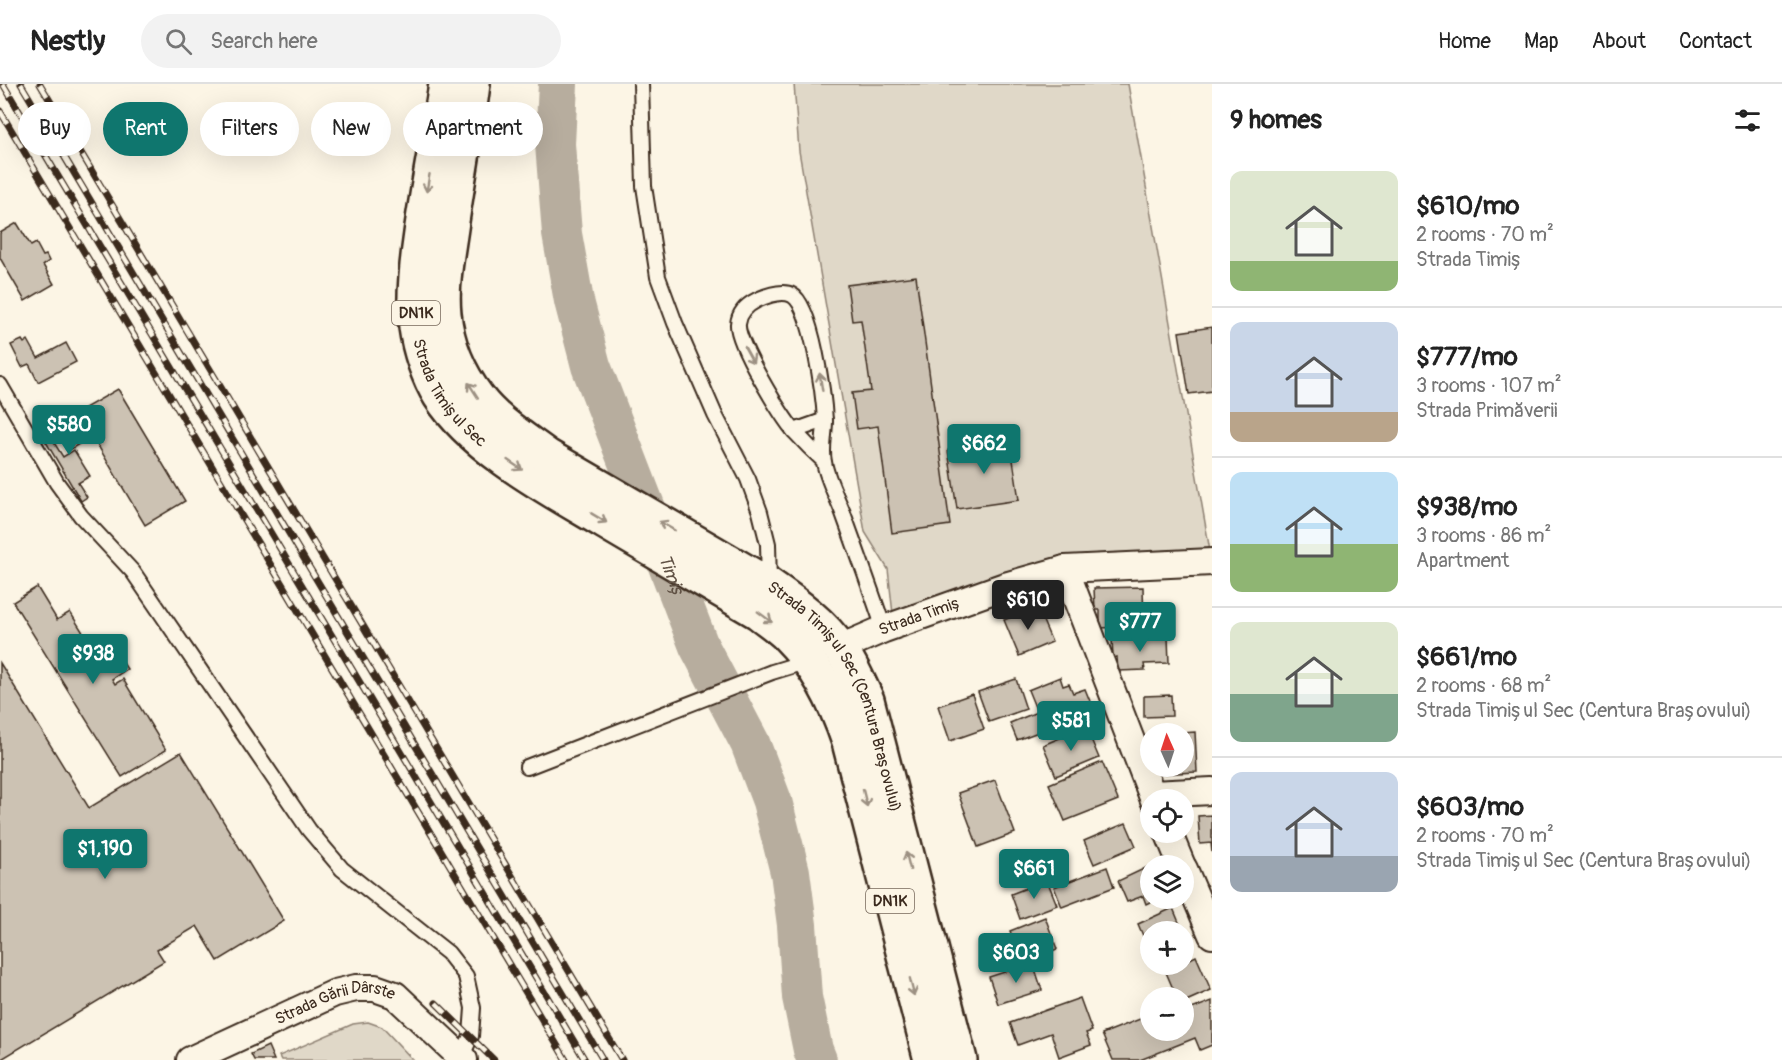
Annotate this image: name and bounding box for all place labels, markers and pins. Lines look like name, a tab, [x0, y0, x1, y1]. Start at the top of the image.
pin: $580	[33, 405, 105, 456]
pin: $662	[948, 424, 1020, 475]
pin: $610	[992, 580, 1064, 631]
pin: $777	[1104, 602, 1176, 653]
pin: $938	[57, 634, 129, 685]
pin: $581	[1035, 701, 1107, 752]
pin: $1,190	[56, 829, 154, 880]
pin: $661	[998, 849, 1070, 900]
pin: $603	[980, 933, 1052, 984]

